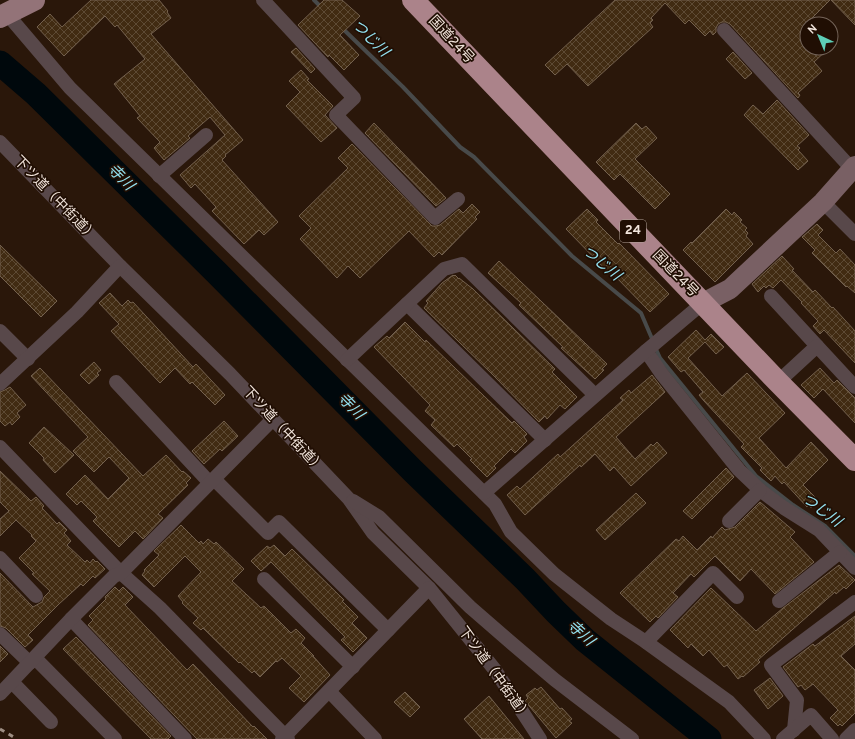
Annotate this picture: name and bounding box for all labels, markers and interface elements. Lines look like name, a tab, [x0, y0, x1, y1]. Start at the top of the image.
street label: 国道24号	[425, 13, 477, 67]
water label: つじ川	[347, 16, 394, 63]
north arrow	[799, 16, 839, 56]
text: N	[805, 22, 820, 37]
street label: 下ツ道（中街道）	[10, 153, 100, 245]
water label: 寺川	[103, 161, 139, 197]
road number: 24	[620, 220, 646, 242]
water label: つじ川	[578, 242, 626, 287]
street label: 国道24号	[648, 247, 702, 301]
street label: 下ツ道（中街道）	[239, 383, 327, 477]
water label: 寺川	[333, 390, 369, 426]
water label: つじ川	[797, 490, 846, 533]
water label: 寺川	[562, 617, 599, 652]
street label: 下ツ道（中街道）	[454, 624, 534, 724]

